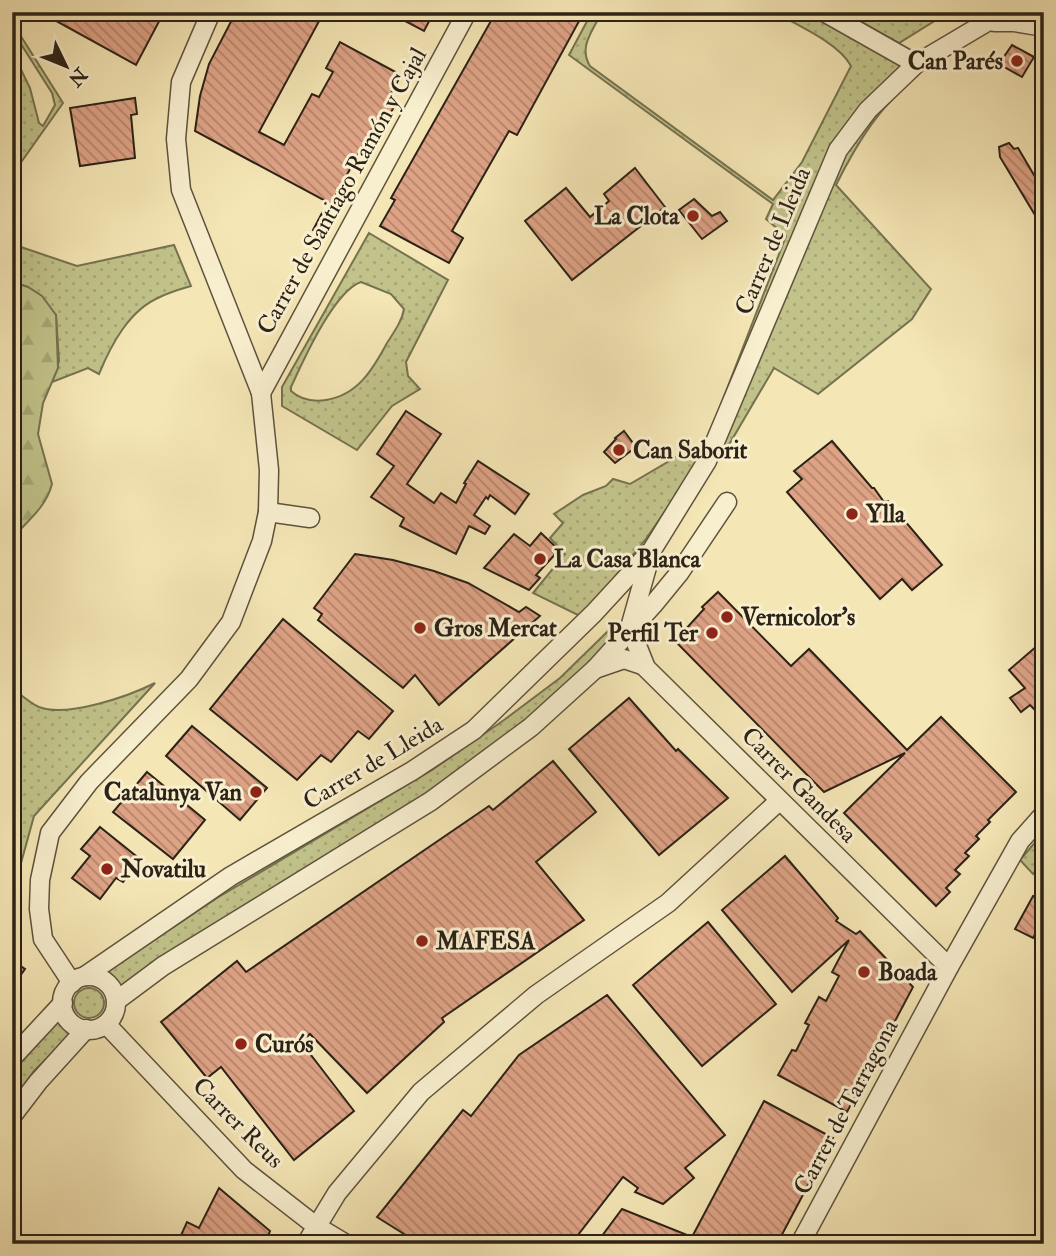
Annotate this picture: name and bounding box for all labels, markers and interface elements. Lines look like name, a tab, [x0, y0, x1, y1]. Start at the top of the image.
north arrow	[32, 32, 102, 102]
street label: Carrer de Santiago Ramón y Cajal	[250, 42, 434, 340]
place label: Can Parés	[908, 46, 1003, 77]
marker: Can Parés	[1009, 53, 1025, 69]
text: N	[62, 62, 93, 92]
street label: Carrer de Lleida	[728, 161, 818, 320]
place label: La Clota	[594, 201, 680, 232]
marker: La Clota	[685, 208, 701, 224]
place label: Can Saborit	[633, 435, 747, 466]
marker: Can Saborit	[611, 442, 627, 458]
place label: Ylla	[865, 499, 906, 530]
marker: Ylla	[844, 506, 860, 522]
place label: La Casa Blanca	[554, 544, 701, 575]
marker: La Casa Blanca	[532, 551, 548, 567]
place label: Vernicolor's	[740, 602, 855, 633]
marker: Vernicolor's	[719, 609, 735, 625]
place label: Gros Mercat	[434, 613, 557, 644]
place label: Perfil Ter	[607, 618, 699, 649]
marker: Gros Mercat	[412, 620, 428, 636]
marker: Perfil Ter	[704, 625, 720, 641]
street label: Carrer de Lleida	[298, 709, 449, 817]
street label: Carrer Gandesa	[734, 720, 864, 850]
place label: Catalunya Van	[104, 777, 243, 808]
marker: Catalunya Van	[248, 784, 264, 800]
place label: Novatilu	[120, 854, 207, 885]
marker: Novatilu	[99, 861, 115, 877]
place label: MAFESA	[435, 926, 536, 957]
marker: MAFESA	[414, 933, 430, 949]
place label: Boada	[878, 957, 938, 988]
marker: Boada	[856, 964, 872, 980]
street label: Carrer de Tarragona	[787, 1013, 906, 1200]
place label: Curós	[255, 1029, 313, 1060]
marker: Curós	[233, 1036, 249, 1052]
street label: Carrer Reus	[186, 1071, 290, 1175]

